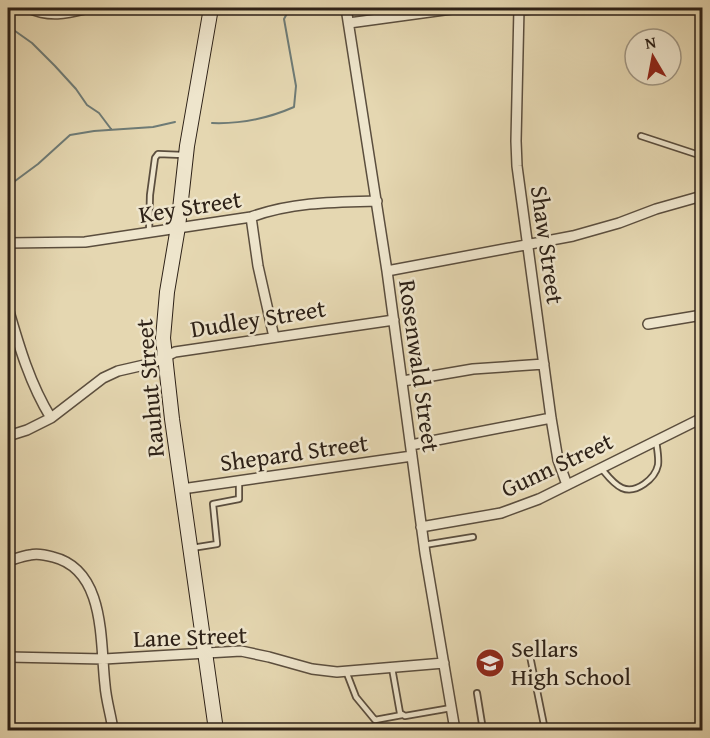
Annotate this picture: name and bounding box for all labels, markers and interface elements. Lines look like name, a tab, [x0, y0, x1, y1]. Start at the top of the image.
north arrow	[623, 27, 683, 87]
text: N	[643, 29, 658, 55]
street label: Key Street	[136, 181, 244, 232]
street label: Shaw Street	[522, 183, 573, 307]
street label: Rosenwald Street	[390, 277, 449, 455]
street label: Dudley Street	[188, 290, 329, 346]
street label: Rauhut Street	[126, 317, 173, 459]
street label: Gunn Street	[495, 423, 619, 506]
street label: Shepard Street	[218, 425, 371, 480]
street label: Lane Street	[133, 617, 248, 656]
place label: Sellars High School	[511, 631, 631, 694]
school or university icon: Sellars High School	[474, 647, 506, 679]

